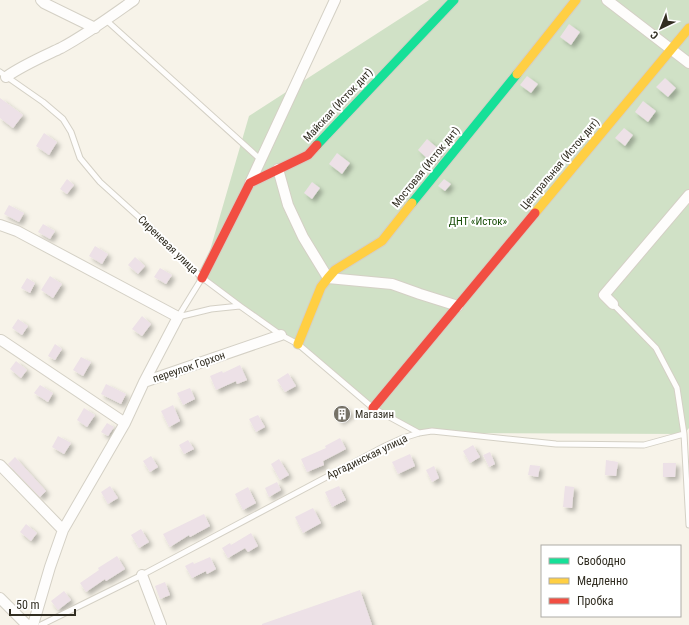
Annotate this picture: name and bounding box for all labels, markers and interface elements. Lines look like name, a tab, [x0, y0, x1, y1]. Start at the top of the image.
north arrow	[641, 8, 681, 48]
text: С	[648, 28, 661, 42]
street label: Майская (Исток днт)	[301, 66, 375, 144]
street label: Центральная (Исток днт)	[518, 116, 602, 212]
street label: Мостовая (Исток днт)	[389, 124, 463, 210]
street label: Сиреневая улица	[135, 213, 201, 277]
park label: ДНТ «Исток»	[449, 215, 508, 228]
street label: переулок Горхон	[151, 349, 227, 385]
building icon: Магазин	[332, 404, 352, 424]
place label: Магазин	[355, 408, 394, 421]
street label: Аргадинская улица	[324, 432, 410, 482]
legend	[541, 545, 681, 617]
text: Свободно	[577, 554, 626, 568]
text: Медленно	[577, 574, 628, 588]
scale bar	[10, 591, 75, 617]
text: Пробка	[577, 594, 614, 608]
text: 50 m	[16, 598, 40, 612]

